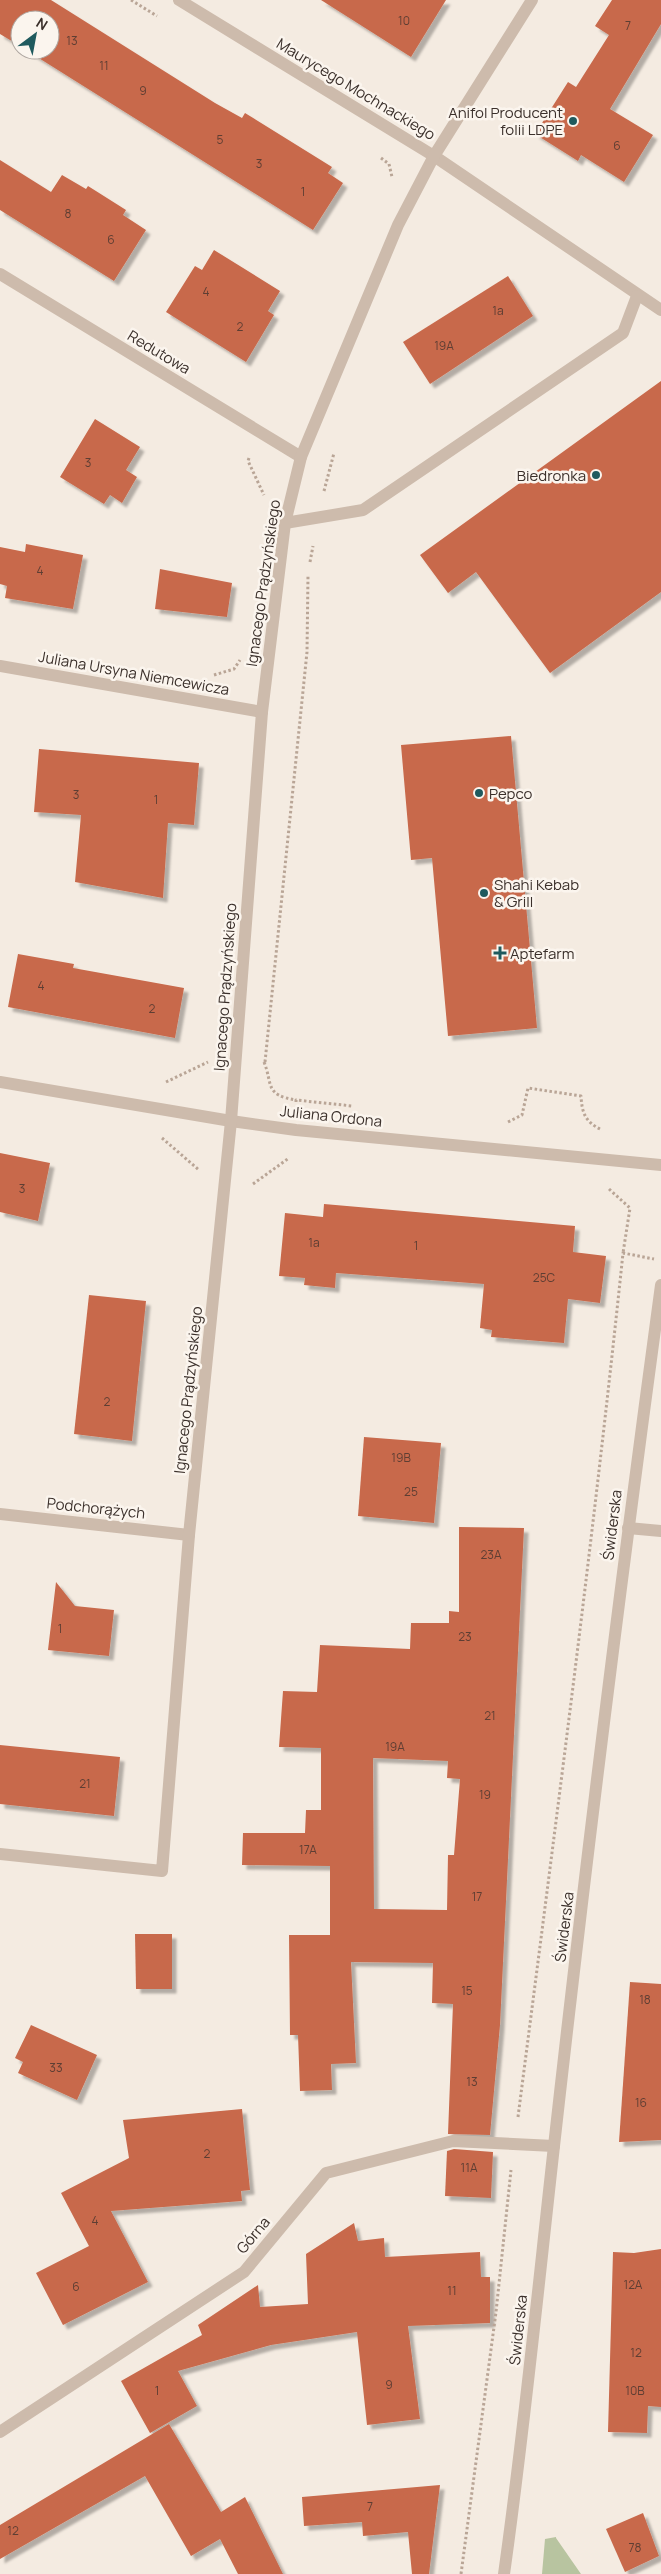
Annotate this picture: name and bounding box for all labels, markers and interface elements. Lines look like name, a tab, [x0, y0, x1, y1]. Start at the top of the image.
north arrow	[10, 10, 60, 60]
house number: 10	[398, 12, 410, 29]
text: N	[33, 13, 51, 34]
house number: 7	[625, 17, 631, 34]
house number: 13	[66, 32, 78, 49]
street label: Maurycego Mochnackiego	[273, 33, 440, 145]
house number: 11	[99, 57, 109, 74]
house number: 9	[139, 82, 147, 99]
place label: Anifol Producent folii LDPE	[448, 102, 563, 140]
marker: Anifol Producent folii LDPE	[567, 115, 579, 127]
house number: 5	[217, 131, 224, 148]
house number: 6	[613, 137, 621, 154]
house number: 3	[256, 155, 262, 172]
house number: 1	[301, 183, 305, 200]
house number: 8	[65, 205, 72, 222]
house number: 6	[107, 231, 115, 248]
house number: 4	[202, 283, 210, 300]
house number: 1a	[492, 302, 504, 319]
house number: 2	[237, 318, 244, 335]
street label: Redutowa	[124, 325, 194, 379]
house number: 19A	[434, 337, 454, 354]
house number: 3	[85, 454, 91, 471]
place label: Biedronka	[517, 465, 586, 486]
marker: Biedronka	[590, 469, 602, 481]
street label: Ignacego Prądzyńskiego	[241, 498, 285, 668]
house number: 4	[36, 562, 44, 579]
street label: Juliana Ursyna Niemcewicza	[37, 646, 231, 700]
place label: Pepco	[489, 783, 533, 804]
house number: 3	[73, 786, 79, 803]
marker: Pepco	[473, 787, 485, 799]
house number: 1	[154, 791, 158, 808]
place label: Shahi Kebab & Grill	[494, 874, 579, 912]
marker: Shahi Kebab & Grill	[478, 887, 490, 899]
street label: Ignacego Prądzyńskiego	[209, 902, 241, 1072]
place label: Aptefarm	[510, 943, 574, 964]
marker: Aptefarm	[494, 947, 506, 959]
house number: 4	[37, 977, 45, 994]
house number: 2	[149, 1000, 156, 1017]
street label: Juliana Ordona	[279, 1100, 383, 1132]
house number: 3	[19, 1180, 25, 1197]
house number: 1a	[308, 1234, 320, 1251]
house number: 1	[414, 1237, 418, 1254]
house number: 25C	[533, 1269, 556, 1286]
street label: Ignacego Prądzyńskiego	[169, 1305, 207, 1475]
house number: 2	[104, 1393, 111, 1410]
house number: 19B	[391, 1449, 411, 1466]
house number: 25	[404, 1483, 418, 1500]
street label: Świderska	[597, 1489, 627, 1561]
street label: Podchorążych	[46, 1492, 146, 1524]
house number: 23A	[480, 1546, 502, 1563]
house number: 1	[58, 1620, 62, 1637]
house number: 23	[458, 1628, 472, 1645]
house number: 21	[484, 1707, 496, 1724]
house number: 19A	[385, 1738, 405, 1755]
house number: 21	[79, 1775, 91, 1792]
house number: 19	[479, 1786, 491, 1803]
house number: 17A	[299, 1841, 317, 1858]
house number: 17	[472, 1888, 482, 1905]
street label: Świderska	[549, 1891, 579, 1963]
house number: 15	[461, 1982, 473, 1999]
house number: 18	[639, 1991, 651, 2008]
house number: 33	[49, 2059, 63, 2076]
house number: 13	[466, 2073, 478, 2090]
house number: 16	[635, 2094, 647, 2111]
house number: 2	[204, 2145, 211, 2162]
house number: 11A	[461, 2159, 478, 2176]
house number: 4	[91, 2212, 99, 2229]
street label: Górna	[231, 2212, 275, 2258]
house number: 12A	[624, 2276, 643, 2293]
house number: 6	[72, 2278, 80, 2295]
house number: 11	[447, 2282, 457, 2299]
street label: Świderska	[504, 2294, 532, 2366]
house number: 12	[630, 2344, 642, 2361]
house number: 9	[385, 2376, 393, 2393]
house number: 1	[155, 2382, 159, 2399]
house number: 10B	[625, 2382, 645, 2399]
house number: 7	[367, 2498, 373, 2515]
house number: 12	[7, 2522, 19, 2539]
house number: 78	[629, 2539, 642, 2556]

